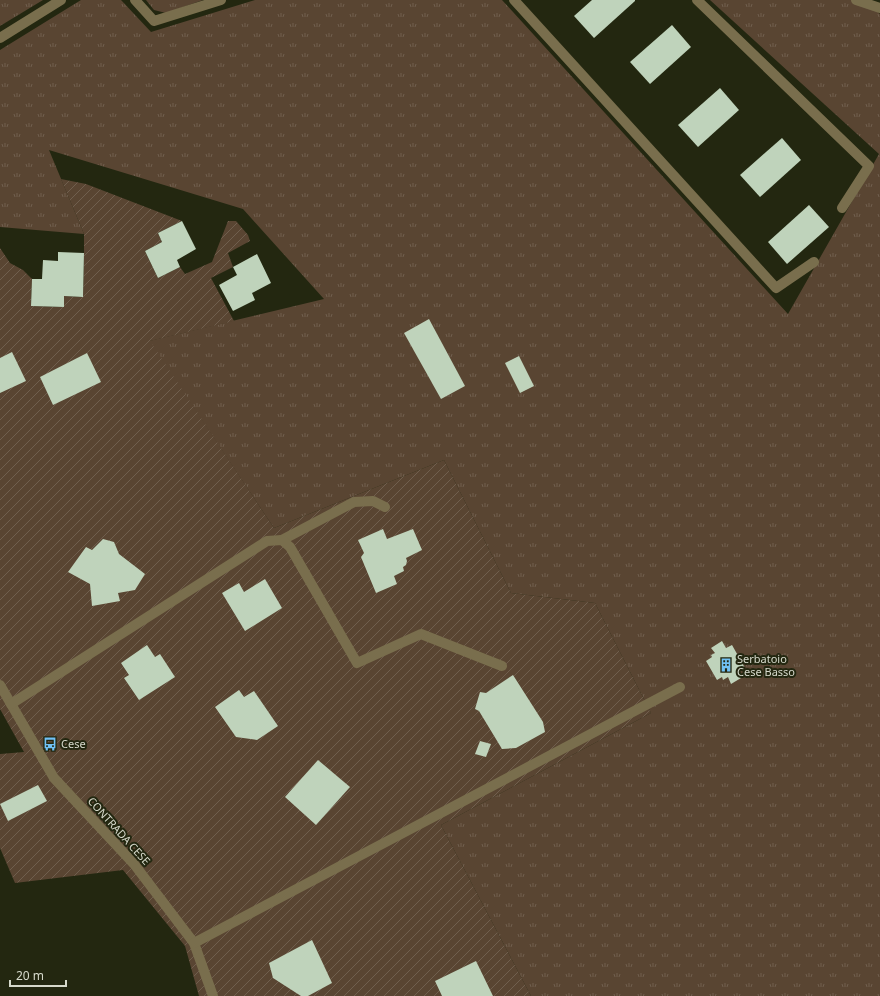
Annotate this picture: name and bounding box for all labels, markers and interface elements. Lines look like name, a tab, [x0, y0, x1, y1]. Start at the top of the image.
place label: Serbatoio Cese Basso	[737, 651, 795, 679]
building icon: Serbatoio Cese Basso	[718, 657, 734, 673]
bus stop icon: Cese	[42, 736, 58, 752]
place label: Cese	[61, 736, 86, 751]
street label: CONTRADA CESE	[85, 793, 154, 868]
scale bar	[10, 962, 66, 988]
text: 20 m	[16, 967, 44, 984]

